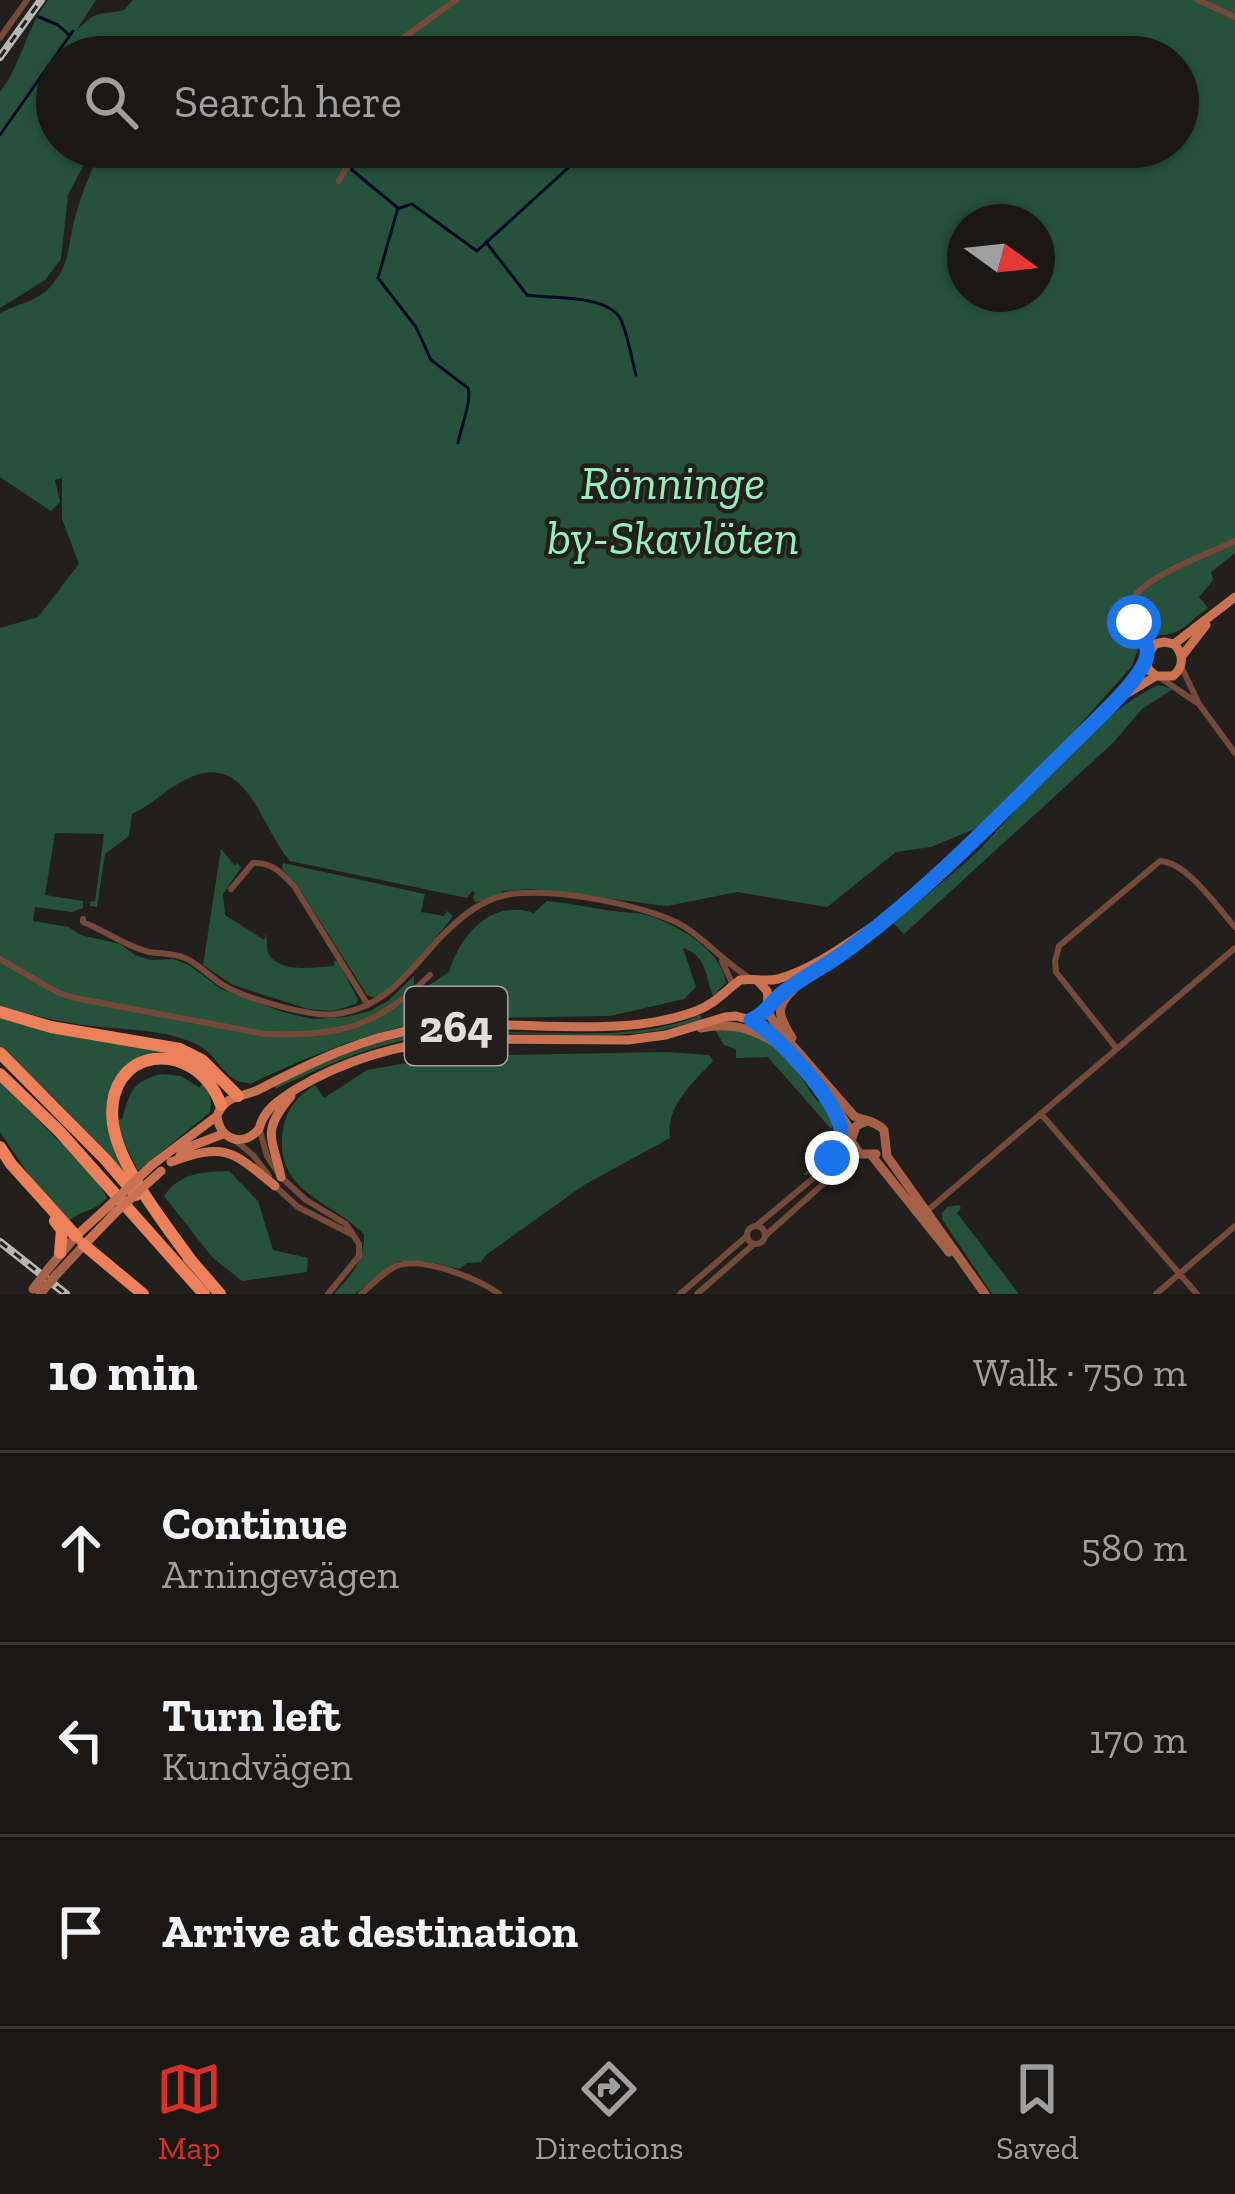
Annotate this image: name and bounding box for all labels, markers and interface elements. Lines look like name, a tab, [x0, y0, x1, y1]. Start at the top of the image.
search box	[36, 36, 1199, 168]
icon: search	[78, 69, 144, 135]
text: Search here	[174, 75, 402, 129]
north arrow	[947, 204, 1055, 312]
park label: Rönninge by-Skavlöten	[547, 454, 799, 566]
route start	[1107, 595, 1161, 649]
road number: 264	[405, 987, 507, 1065]
route end	[805, 1131, 859, 1185]
text: 10 min	[48, 1342, 198, 1403]
text: Walk · 750 m	[973, 1349, 1187, 1396]
text: Continue	[162, 1497, 347, 1551]
icon: ahead	[48, 1515, 114, 1581]
text: 580 m	[1081, 1524, 1187, 1571]
text: Arningevägen	[162, 1551, 399, 1598]
text: Turn left	[162, 1689, 340, 1743]
icon: left	[48, 1707, 114, 1773]
text: 170 m	[1089, 1716, 1187, 1763]
text: Kundvägen	[162, 1743, 353, 1790]
icon: arrive	[48, 1899, 114, 1965]
text: Arrive at destination	[162, 1905, 578, 1959]
tab: Map	[156, 2056, 222, 2167]
tab: Directions	[535, 2056, 684, 2167]
tab: Saved	[996, 2056, 1079, 2167]

